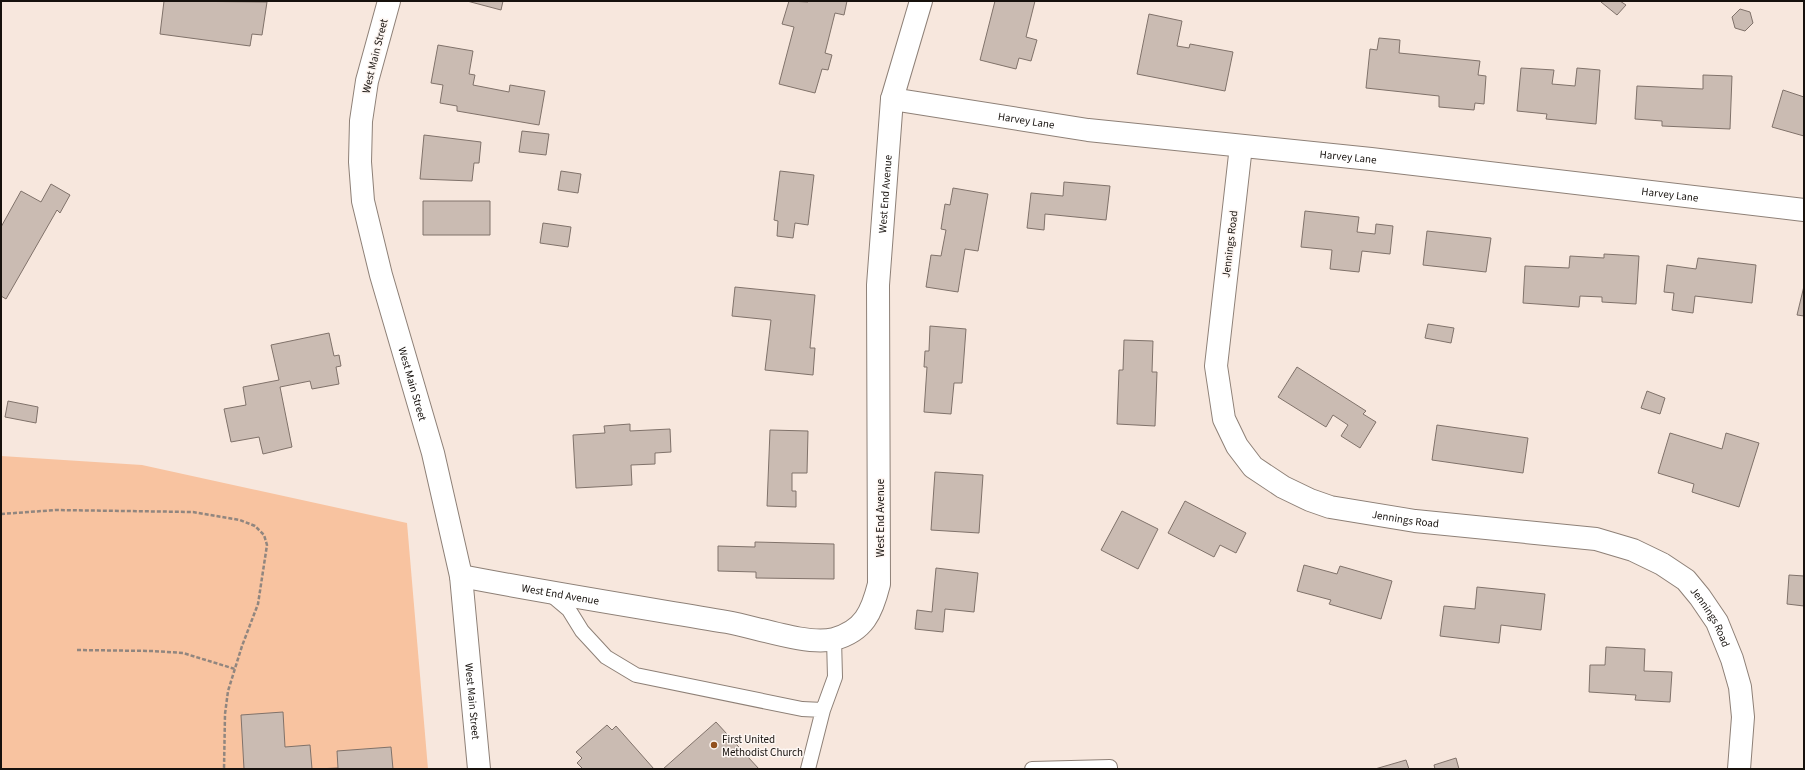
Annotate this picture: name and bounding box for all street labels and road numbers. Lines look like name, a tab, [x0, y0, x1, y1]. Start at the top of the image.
street label: West Main Street	[358, 17, 392, 95]
street label: Harvey Lane	[997, 108, 1056, 132]
street label: Harvey Lane	[1319, 146, 1378, 167]
street label: West End Avenue	[874, 154, 895, 234]
street label: Harvey Lane	[1641, 183, 1700, 205]
street label: Jennings Road	[1218, 210, 1242, 278]
street label: West Main Street	[395, 345, 431, 423]
street label: West End Avenue	[873, 478, 888, 557]
street label: Jennings Road	[1371, 507, 1440, 531]
street label: West End Avenue	[520, 580, 601, 608]
street label: Jennings Road	[1687, 584, 1734, 649]
street label: West Main Street	[462, 662, 484, 740]

